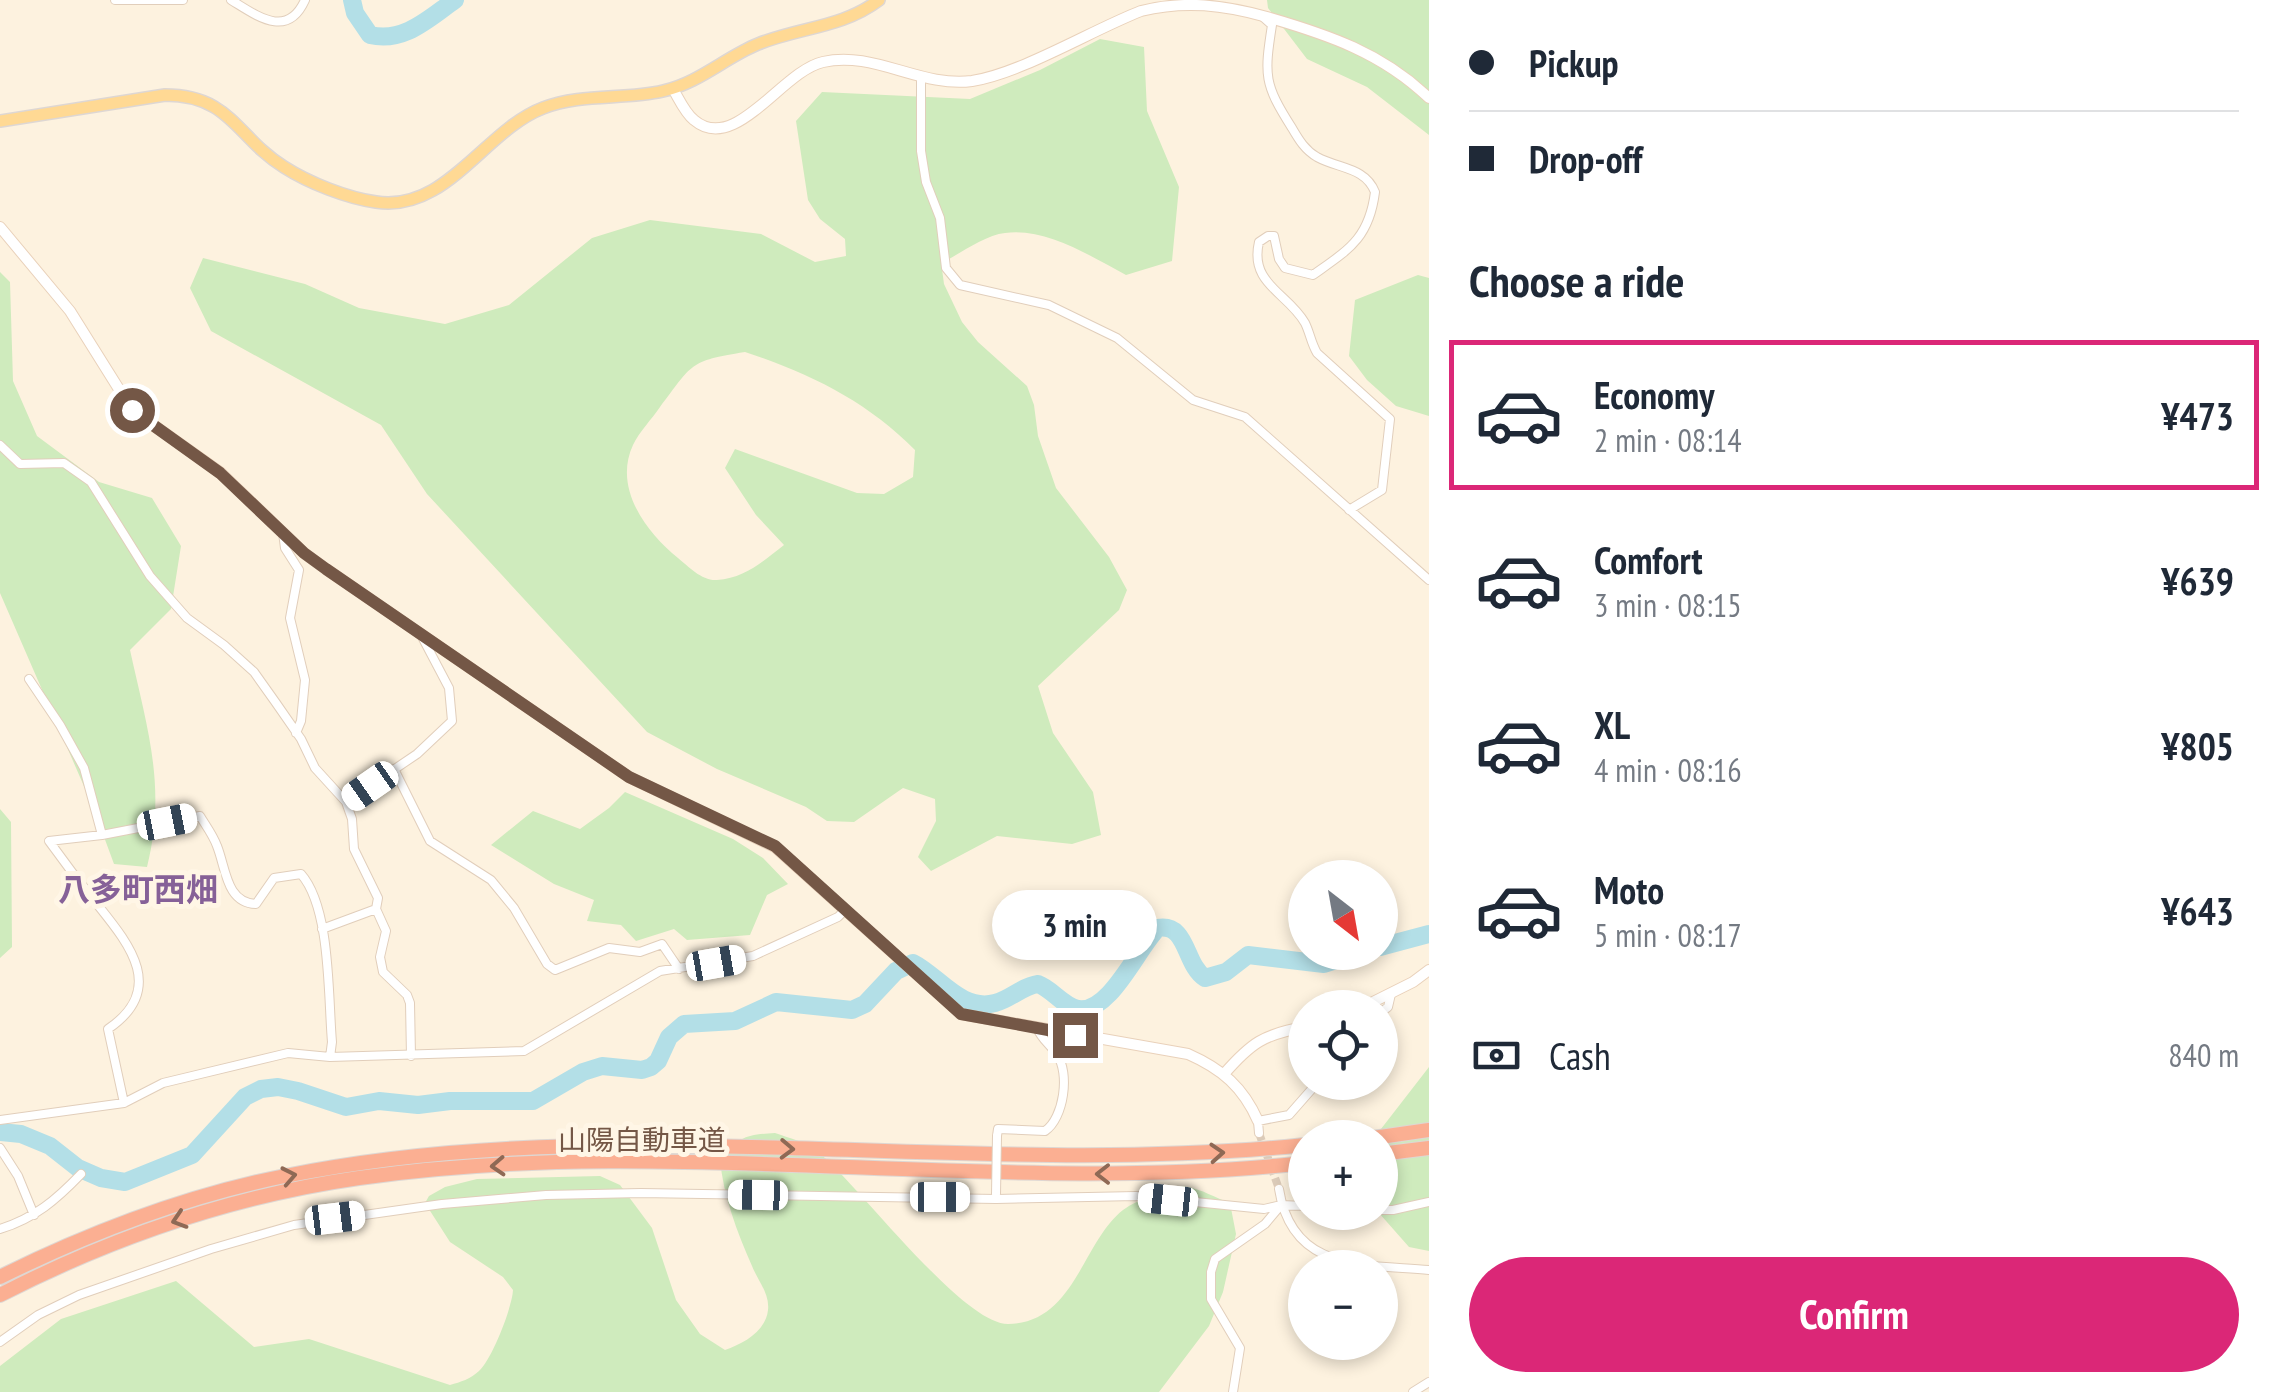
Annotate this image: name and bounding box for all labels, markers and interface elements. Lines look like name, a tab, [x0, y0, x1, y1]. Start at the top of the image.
text: Pickup	[1529, 38, 1619, 87]
text: Drop-off	[1529, 134, 1643, 183]
text: Choose a ride	[1469, 251, 1684, 309]
icon: car	[1474, 370, 1564, 460]
text: Economy	[1594, 370, 1714, 419]
route start	[110, 388, 155, 433]
text: ¥473	[2161, 391, 2234, 440]
text: 2 min · 08:14	[1594, 419, 1742, 461]
icon: car	[1474, 535, 1564, 625]
text: Comfort	[1594, 535, 1703, 584]
text: ¥639	[2161, 556, 2234, 605]
text: 3 min · 08:15	[1594, 584, 1742, 626]
icon: car	[1474, 700, 1564, 790]
text: XL	[1594, 700, 1630, 749]
text: ¥805	[2161, 721, 2234, 770]
text: 4 min · 08:16	[1594, 749, 1742, 791]
car	[337, 757, 403, 815]
car	[135, 802, 199, 842]
north arrow	[1288, 860, 1398, 970]
map controls	[1288, 860, 1398, 1360]
icon: car	[1474, 865, 1564, 955]
text: Moto	[1594, 865, 1664, 914]
district label: 八多町西畑	[58, 868, 218, 910]
text: ¥643	[2161, 886, 2234, 935]
callout: 3 min	[992, 890, 1158, 960]
text: 3 min	[1042, 904, 1107, 946]
text: 5 min · 08:17	[1594, 914, 1742, 956]
car	[684, 943, 748, 983]
button: locate	[1288, 990, 1398, 1100]
route end	[1053, 1013, 1098, 1058]
icon: cash	[1469, 1028, 1524, 1083]
text: Cash	[1549, 1031, 1611, 1080]
text: 840 m	[2168, 1034, 2239, 1076]
button: +	[1288, 1120, 1398, 1230]
street label: 山陽自動車道	[558, 1121, 726, 1158]
one-way arrow	[780, 1139, 796, 1160]
one-way arrow	[1209, 1143, 1225, 1164]
one-way arrow	[490, 1155, 506, 1176]
one-way arrow	[1094, 1163, 1110, 1185]
one-way arrow	[280, 1166, 297, 1187]
car	[728, 1179, 788, 1211]
car	[910, 1182, 970, 1212]
car	[1137, 1182, 1199, 1218]
car	[303, 1199, 367, 1237]
one-way arrow	[171, 1208, 188, 1228]
button: −	[1288, 1250, 1398, 1360]
button: Confirm	[1469, 1257, 2239, 1372]

